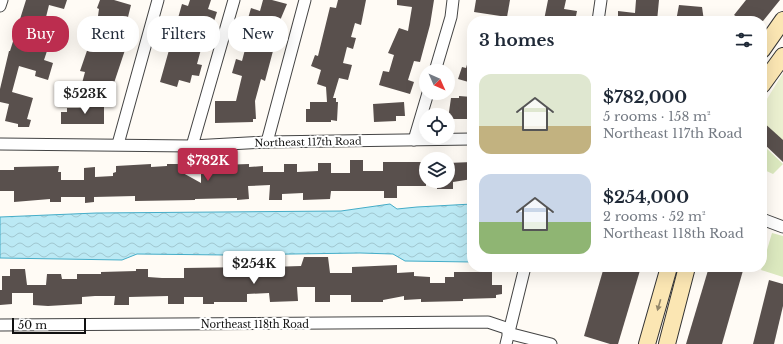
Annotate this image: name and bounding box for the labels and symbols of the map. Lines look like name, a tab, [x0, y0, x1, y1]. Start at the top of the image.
north arrow	[419, 64, 455, 100]
pin: $523K	[57, 81, 113, 115]
street label: Northeast 117th Road	[254, 135, 362, 149]
pin: $782K	[180, 148, 236, 182]
pin: $254K	[226, 251, 282, 285]
one-way arrow	[656, 299, 662, 311]
scale bar	[12, 316, 86, 335]
street label: Northeast 118th Road	[201, 318, 309, 331]

